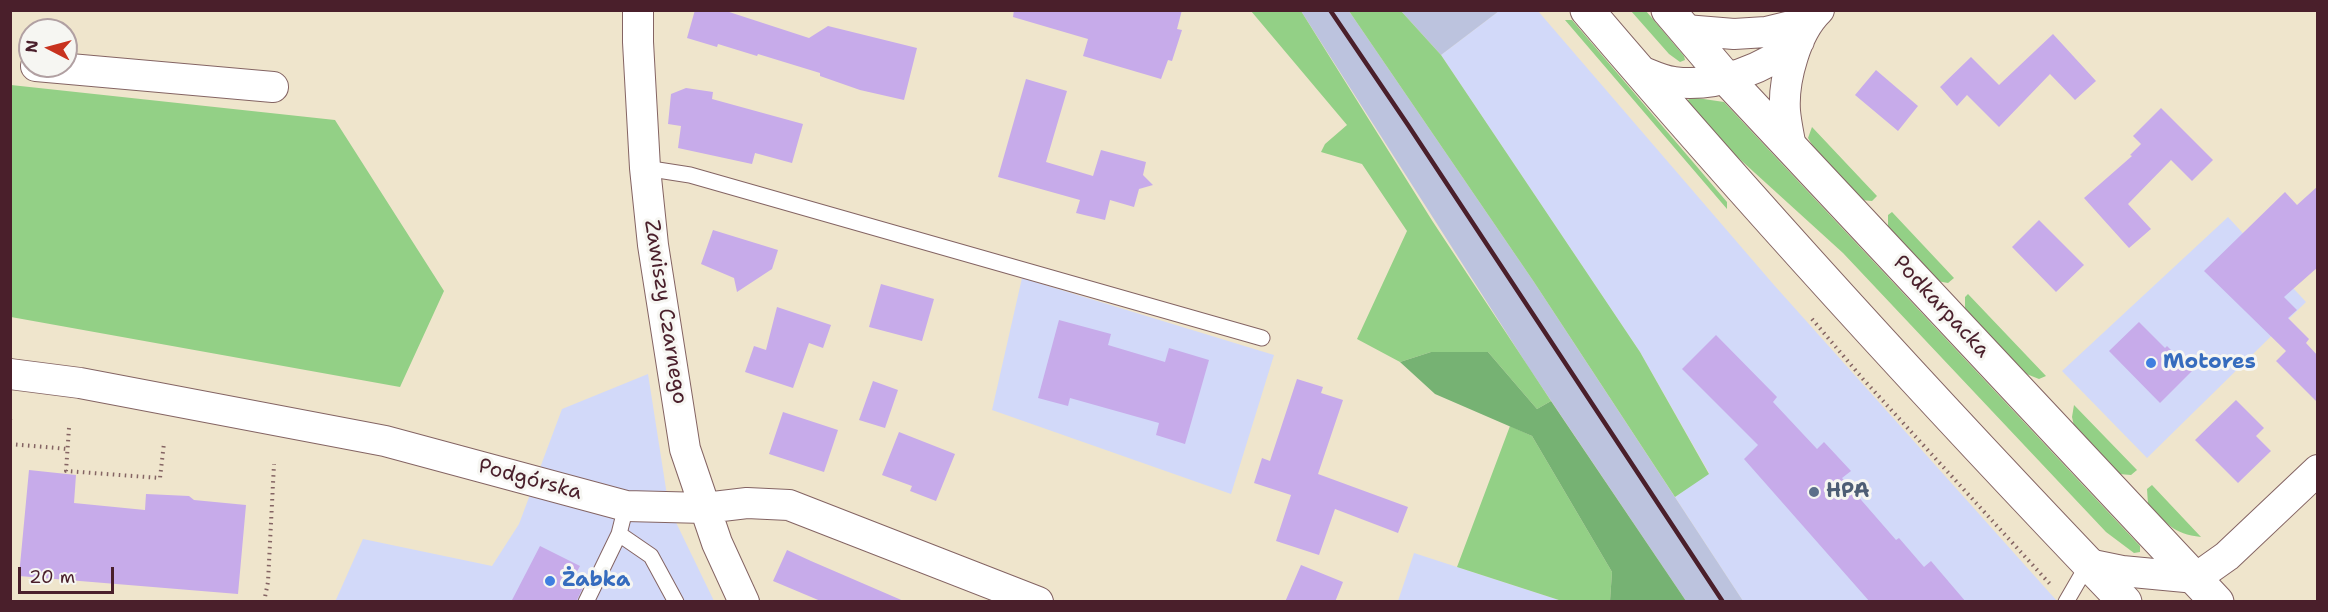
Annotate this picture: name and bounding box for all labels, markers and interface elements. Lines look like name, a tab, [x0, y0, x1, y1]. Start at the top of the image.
north arrow	[18, 18, 78, 78]
text: N	[20, 39, 43, 54]
street label: Zawiszy Czarnego	[638, 218, 692, 406]
street label: Podkarpacka	[1887, 251, 1995, 363]
place label: Motores	[2163, 350, 2256, 376]
marker: Motores	[2144, 356, 2158, 370]
street label: Podgórska	[475, 454, 585, 506]
place label: HPA	[1826, 479, 1870, 505]
marker: HPA	[1807, 485, 1821, 499]
scale bar	[21, 555, 117, 593]
text: 20 m	[29, 565, 75, 589]
place label: Żabka	[562, 568, 630, 594]
marker: Żabka	[543, 574, 557, 588]

